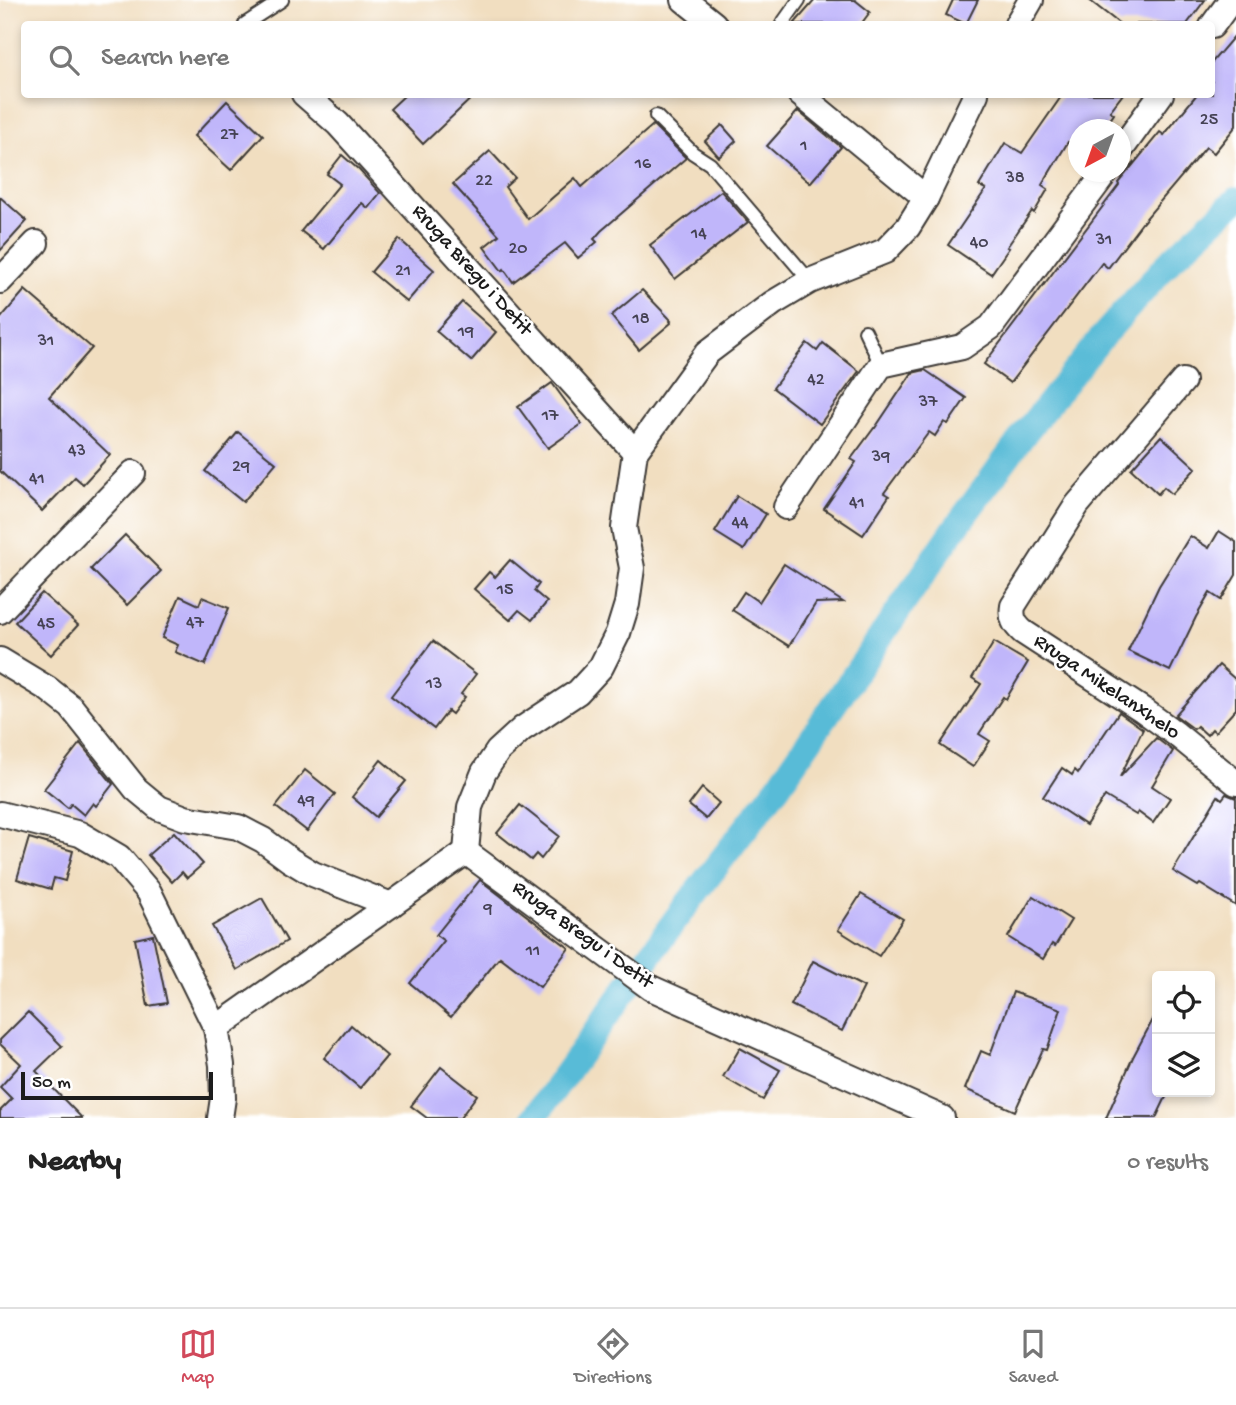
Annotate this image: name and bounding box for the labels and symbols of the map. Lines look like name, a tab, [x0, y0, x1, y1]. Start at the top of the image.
house number: 25	[1200, 110, 1218, 131]
north arrow	[1068, 119, 1131, 182]
house number: 27	[220, 125, 239, 146]
house number: 1	[799, 136, 808, 157]
house number: 16	[634, 154, 652, 175]
house number: 38	[1004, 168, 1025, 189]
house number: 22	[475, 171, 493, 192]
street label: Rruga Bregu i Detit	[405, 200, 538, 344]
house number: 14	[690, 224, 707, 245]
house number: 31	[1095, 230, 1112, 251]
house number: 40	[970, 233, 988, 254]
house number: 20	[508, 239, 528, 260]
house number: 21	[395, 261, 411, 282]
house number: 18	[631, 309, 650, 330]
house number: 19	[457, 322, 474, 343]
house number: 31	[37, 331, 54, 352]
house number: 42	[807, 370, 825, 391]
house number: 37	[918, 392, 938, 413]
house number: 17	[541, 406, 559, 427]
house number: 43	[68, 441, 86, 462]
house number: 39	[871, 447, 890, 468]
house number: 29	[232, 457, 250, 478]
house number: 41	[29, 469, 45, 490]
house number: 41	[849, 493, 865, 514]
house number: 44	[731, 513, 749, 534]
house number: 15	[496, 580, 513, 601]
house number: 47	[186, 613, 205, 634]
house number: 45	[37, 614, 55, 635]
street label: Rruga Mikelanxhelo	[1028, 630, 1184, 746]
house number: 13	[425, 674, 442, 695]
house number: 49	[297, 791, 315, 812]
street label: Rruga Bregu i Detit	[507, 876, 659, 997]
house number: 9	[482, 899, 493, 920]
house number: 11	[525, 941, 540, 962]
scale bar	[21, 1069, 214, 1101]

